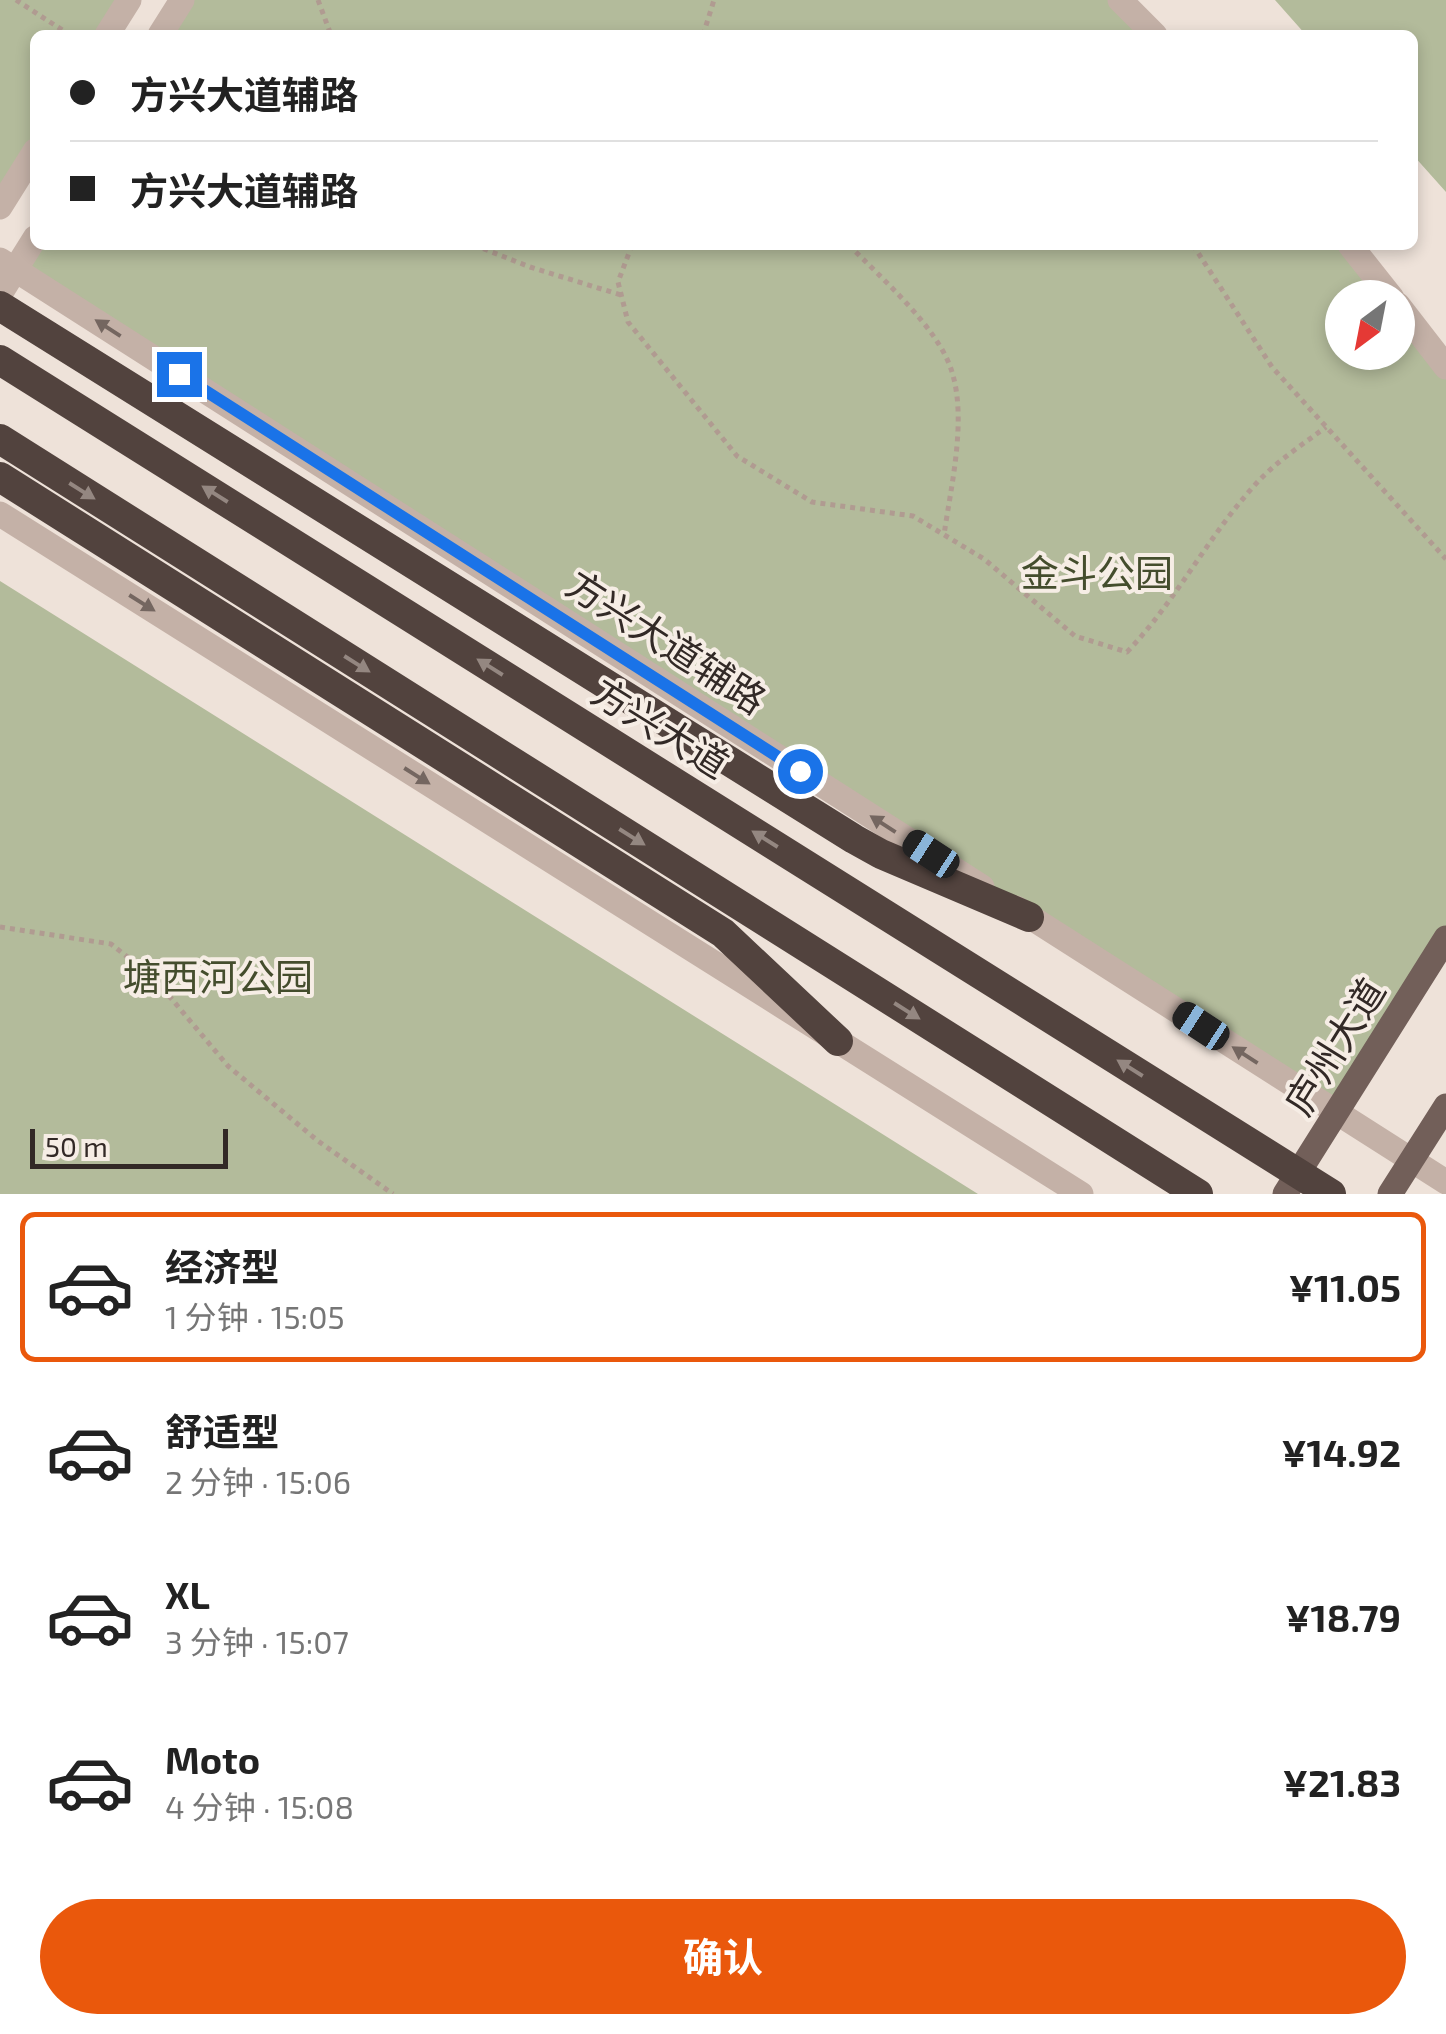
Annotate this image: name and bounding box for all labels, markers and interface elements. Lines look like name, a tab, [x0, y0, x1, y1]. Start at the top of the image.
text: 方兴大道辅路	[130, 71, 358, 117]
text: 方兴大道辅路	[130, 167, 358, 213]
north arrow	[1325, 280, 1415, 370]
map controls	[1325, 280, 1415, 370]
one-way arrow	[94, 320, 121, 338]
route end	[157, 352, 202, 397]
one-way arrow	[69, 481, 96, 499]
one-way arrow	[201, 485, 228, 504]
park label: 金斗公园	[1021, 549, 1173, 595]
street label: 方兴大道辅路	[559, 560, 775, 722]
one-way arrow	[128, 594, 156, 611]
one-way arrow	[344, 654, 371, 673]
one-way arrow	[476, 659, 504, 676]
street label: 方兴大道	[584, 667, 738, 787]
route start	[778, 749, 823, 794]
one-way arrow	[403, 767, 431, 785]
one-way arrow	[869, 815, 897, 833]
car	[898, 825, 964, 883]
one-way arrow	[619, 828, 646, 846]
one-way arrow	[752, 831, 779, 849]
park label: 塘西河公园	[123, 953, 313, 999]
street label: 庐州大道	[1274, 969, 1394, 1123]
car	[1168, 997, 1234, 1055]
one-way arrow	[894, 1001, 921, 1019]
one-way arrow	[1232, 1046, 1259, 1064]
one-way arrow	[1116, 1059, 1143, 1078]
scale bar	[30, 1124, 228, 1168]
text: 50 m	[45, 1129, 108, 1163]
icon: car	[45, 1242, 135, 1332]
text: 经济型	[165, 1243, 279, 1289]
text: ¥11.05	[1289, 1264, 1401, 1310]
text: 1 分钟 · 15:05	[165, 1297, 345, 1335]
icon: car	[45, 1407, 135, 1497]
text: 舒适型	[165, 1408, 279, 1454]
text: ¥14.92	[1281, 1429, 1401, 1475]
text: 2 分钟 · 15:06	[165, 1462, 351, 1500]
text: XL	[165, 1571, 210, 1617]
icon: car	[45, 1572, 135, 1662]
text: ¥18.79	[1285, 1594, 1401, 1640]
text: 3 分钟 · 15:07	[165, 1622, 349, 1660]
text: Moto	[165, 1736, 260, 1782]
icon: car	[45, 1737, 135, 1827]
text: ¥21.83	[1283, 1759, 1401, 1805]
text: 4 分钟 · 15:08	[165, 1787, 354, 1825]
button: 确认	[40, 1899, 1406, 2014]

